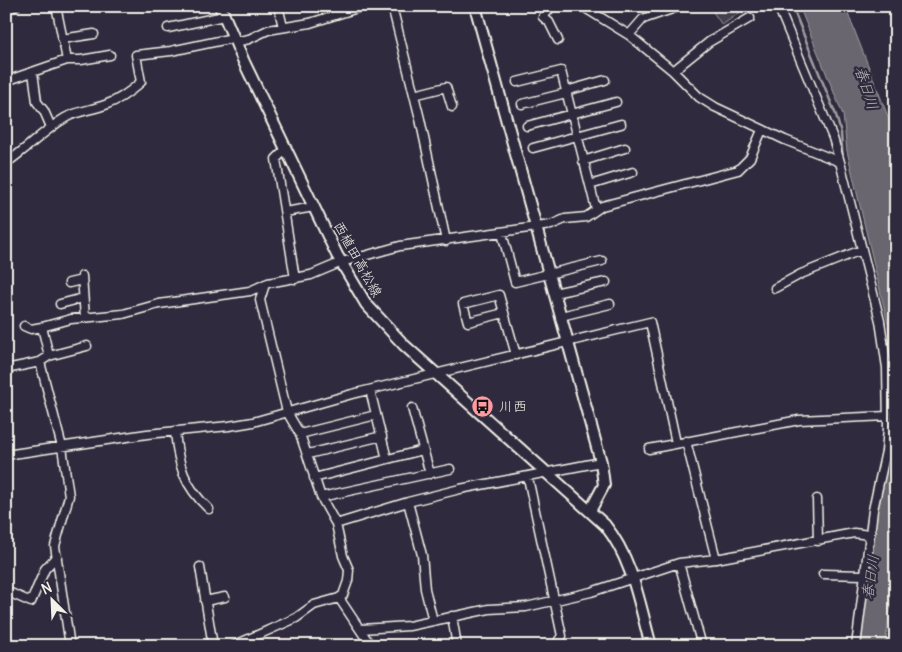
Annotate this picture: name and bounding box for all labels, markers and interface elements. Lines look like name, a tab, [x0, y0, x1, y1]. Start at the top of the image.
water label: 春日川	[851, 64, 883, 112]
street label: 西植田高松線	[330, 218, 386, 300]
bus stop icon: 川西	[471, 394, 495, 418]
place label: 川西	[499, 397, 527, 415]
water label: 春日川	[857, 553, 883, 601]
north arrow	[28, 574, 78, 624]
text: N	[39, 578, 55, 598]

